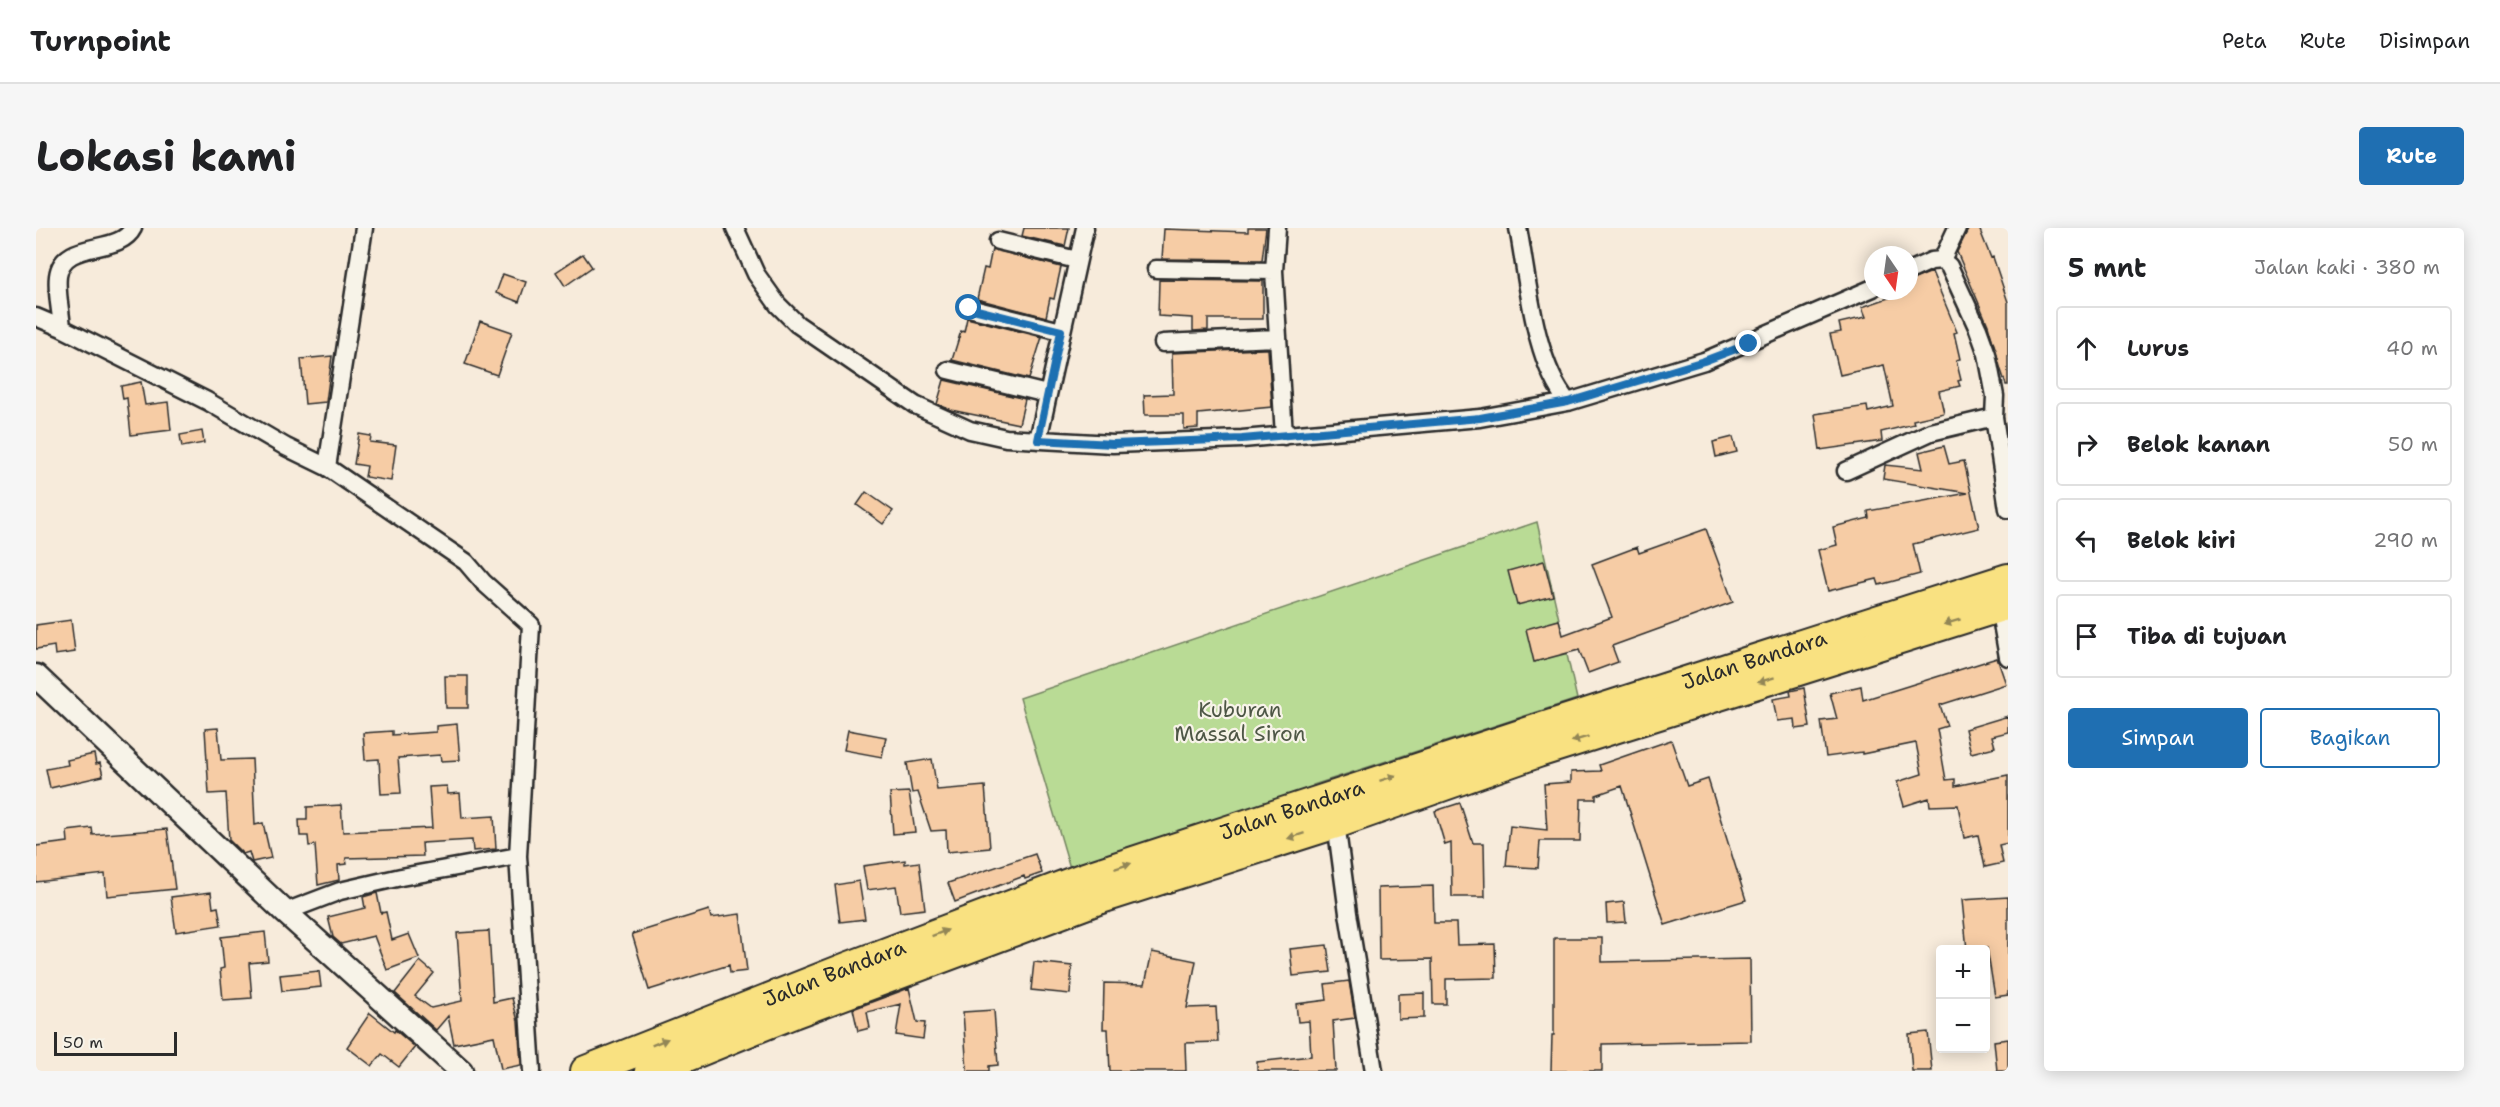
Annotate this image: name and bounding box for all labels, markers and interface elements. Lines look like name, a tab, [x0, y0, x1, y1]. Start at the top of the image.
text: Turnpoint	[30, 22, 171, 60]
text: Peta	[2222, 27, 2267, 55]
text: Rute	[2300, 27, 2346, 55]
text: Disimpan	[2379, 27, 2470, 55]
button: Rute	[2359, 127, 2464, 185]
text: Lokasi kami	[36, 128, 297, 184]
north arrow	[1864, 246, 1918, 300]
text: 5 mnt	[2068, 250, 2146, 285]
text: Jalan kaki · 380 m	[2254, 254, 2440, 280]
route start	[955, 294, 981, 320]
route end	[1735, 330, 1761, 356]
icon: ahead	[2070, 332, 2103, 365]
text: Lurus	[2127, 334, 2189, 363]
text: 40 m	[2386, 335, 2438, 361]
icon: right	[2070, 428, 2103, 461]
text: Belok kanan	[2127, 430, 2270, 459]
text: 50 m	[2388, 431, 2438, 457]
icon: left	[2070, 524, 2103, 557]
text: Belok kiri	[2127, 526, 2236, 555]
text: 290 m	[2373, 527, 2438, 553]
one-way arrow	[1943, 617, 1961, 627]
icon: arrive	[2070, 620, 2103, 653]
text: Tiba di tujuan	[2127, 622, 2287, 651]
street label: Jalan Bandara	[1678, 624, 1830, 696]
one-way arrow	[1757, 676, 1775, 685]
park label: Kuburan Massal Siron	[1174, 696, 1306, 748]
button: Simpan	[2068, 708, 2248, 768]
button: Bagikan	[2260, 708, 2440, 768]
one-way arrow	[1571, 735, 1589, 744]
street label: Jalan Bandara	[1216, 773, 1368, 847]
one-way arrow	[1379, 773, 1397, 783]
one-way arrow	[1287, 831, 1305, 841]
one-way arrow	[1114, 860, 1132, 870]
one-way arrow	[931, 927, 949, 937]
street label: Jalan Bandara	[759, 933, 910, 1014]
map controls	[1936, 945, 1990, 1053]
button: +	[1936, 945, 1990, 999]
button: −	[1936, 999, 1990, 1053]
scale bar	[54, 1029, 177, 1056]
text: 50 m	[63, 1032, 103, 1053]
one-way arrow	[652, 1037, 670, 1047]

